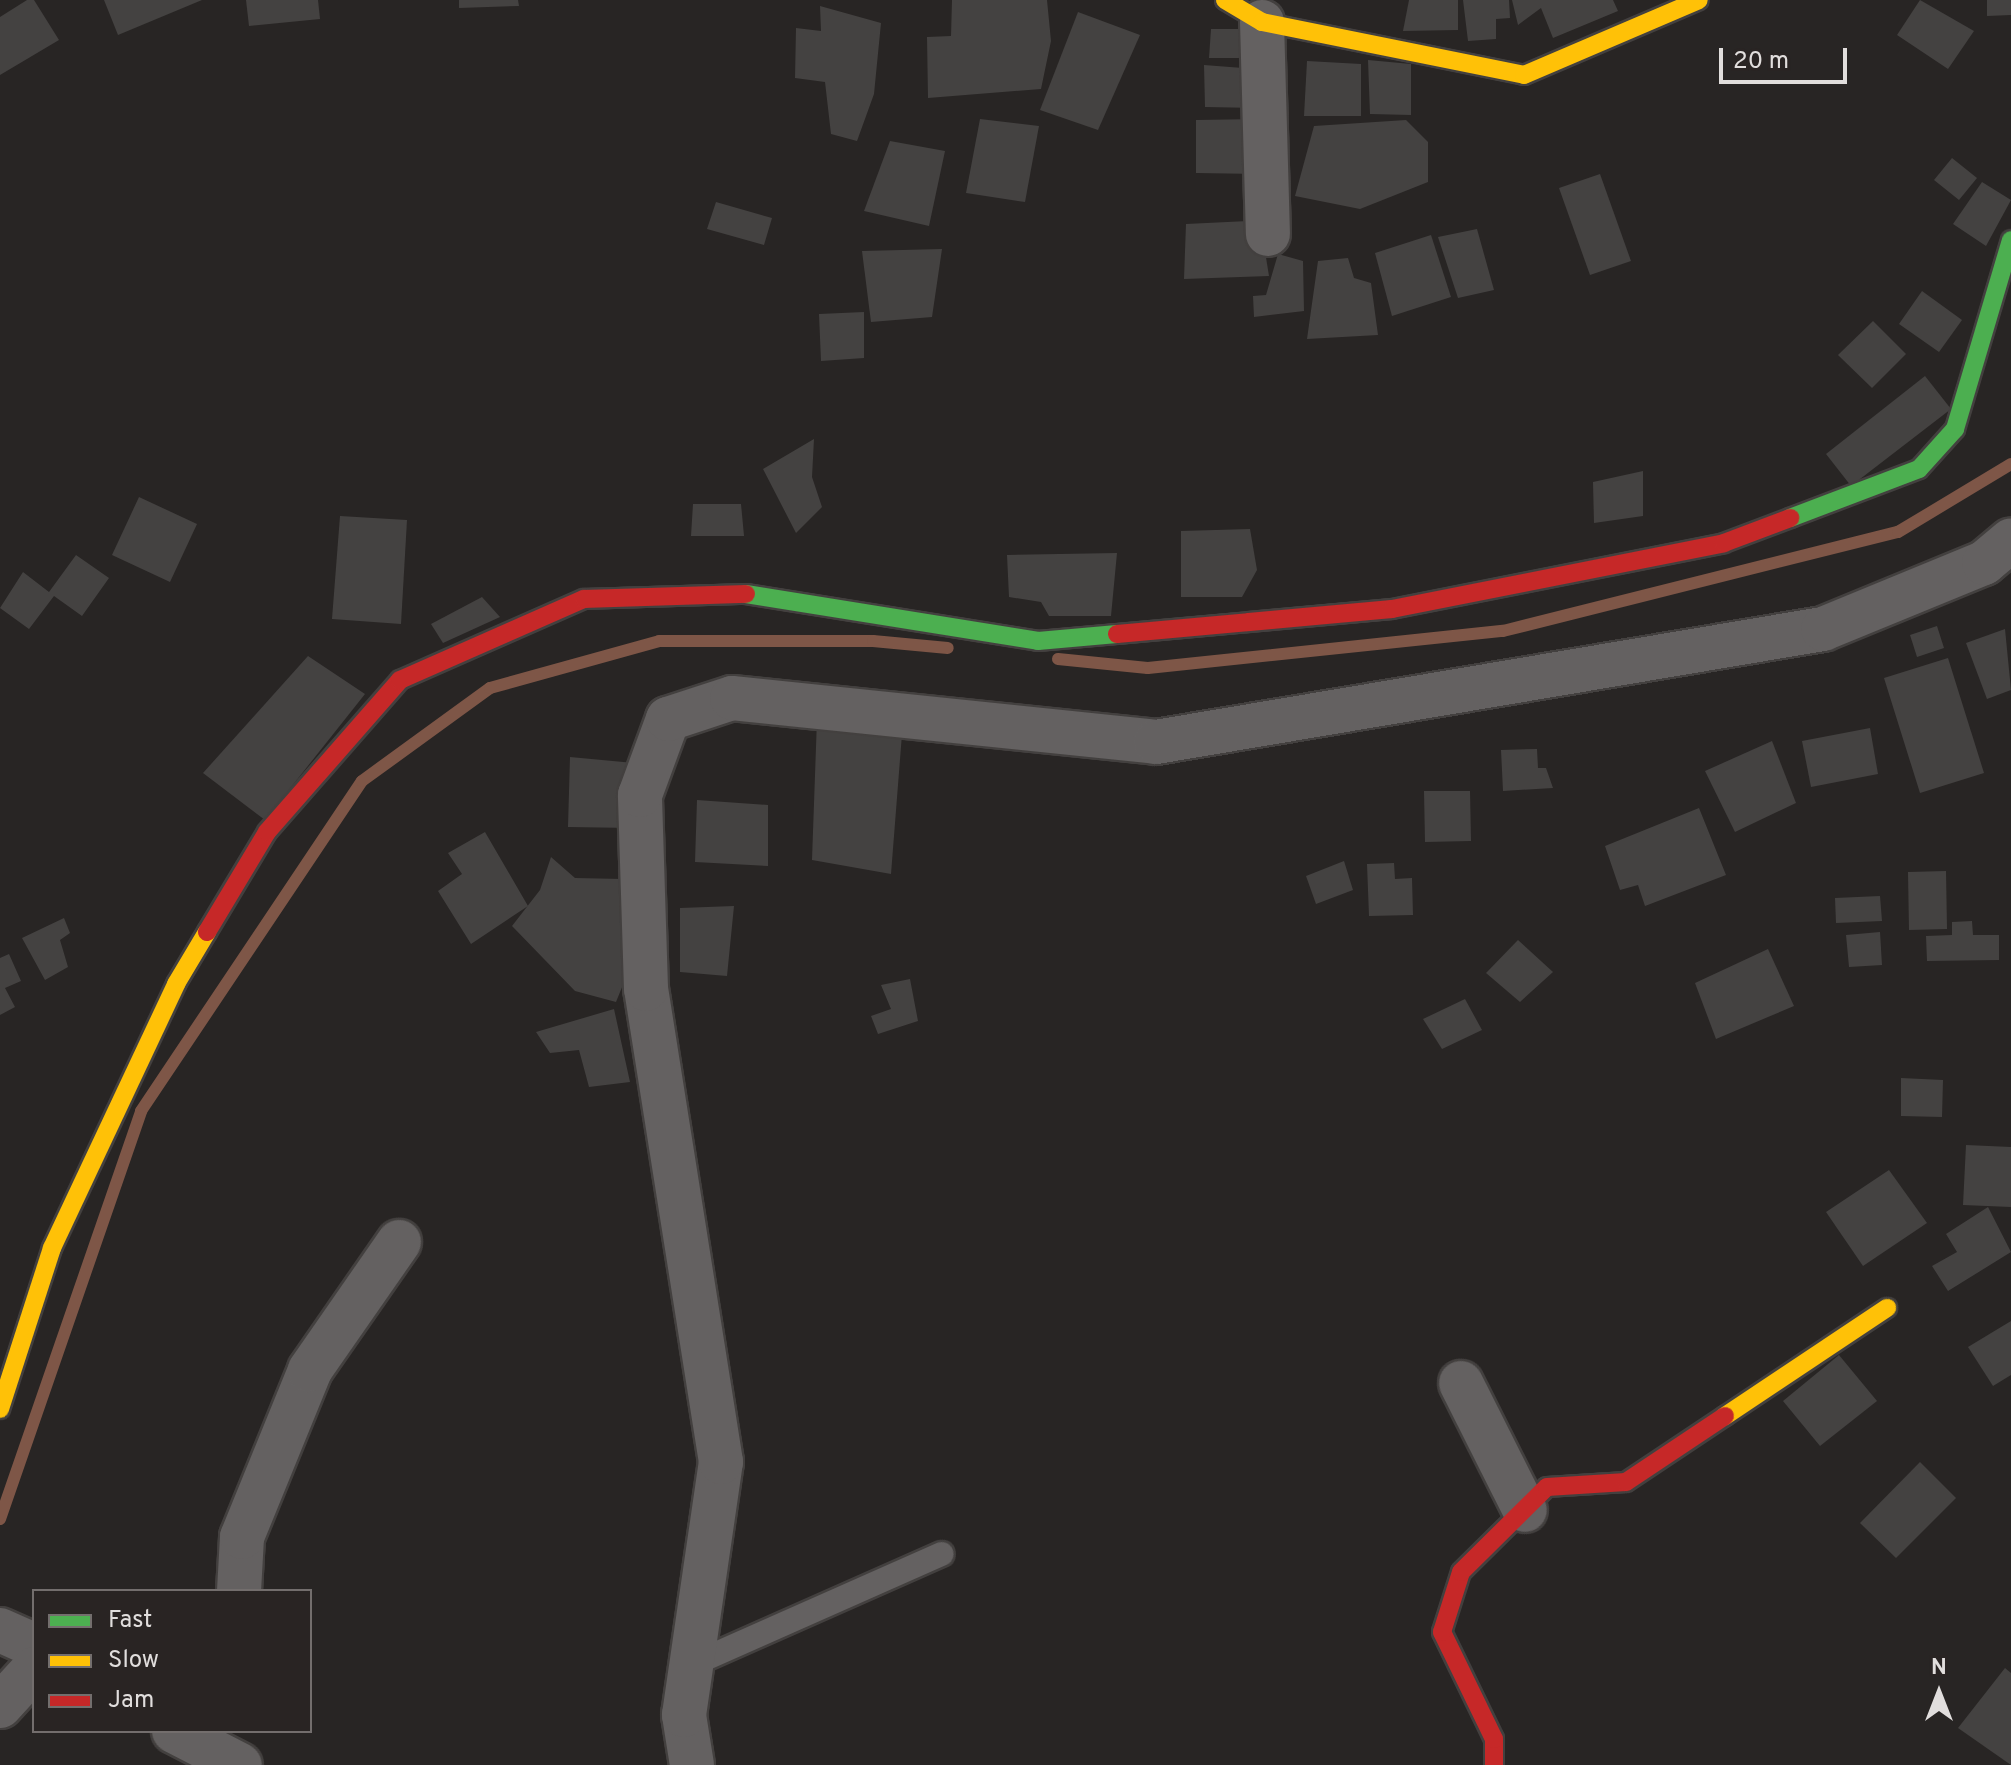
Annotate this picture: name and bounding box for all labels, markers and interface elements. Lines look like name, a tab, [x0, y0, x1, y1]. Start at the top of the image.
scale bar	[1723, 32, 1851, 82]
text: 20 m	[1733, 47, 1789, 77]
legend	[32, 1589, 312, 1733]
text: Fast	[108, 1606, 152, 1636]
text: Slow	[108, 1646, 159, 1676]
north arrow	[1899, 1653, 1979, 1733]
text: N	[1931, 1655, 1947, 1682]
text: Jam	[108, 1686, 154, 1716]

